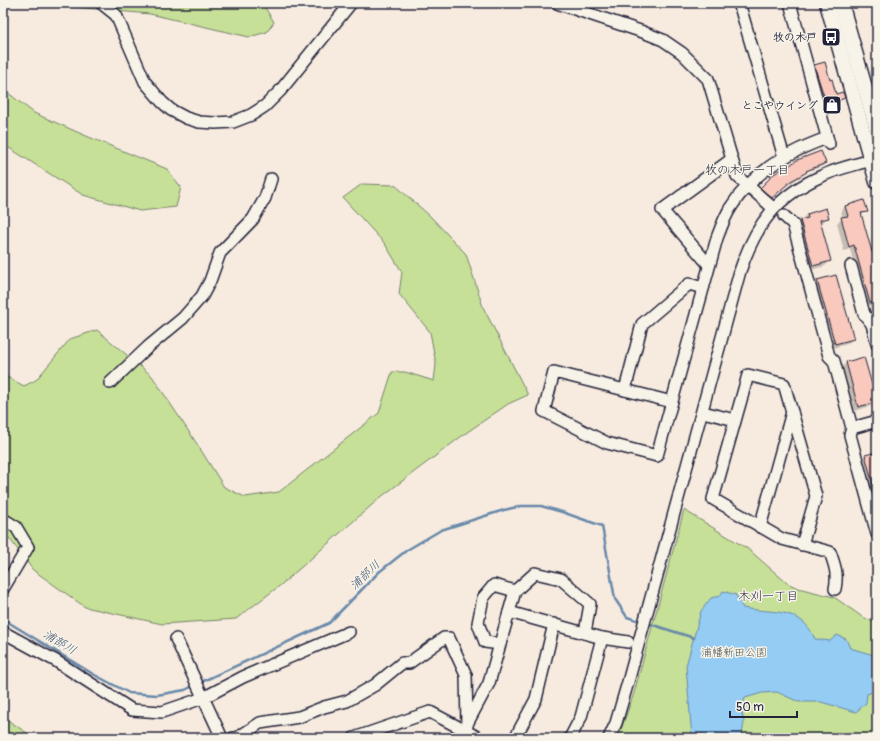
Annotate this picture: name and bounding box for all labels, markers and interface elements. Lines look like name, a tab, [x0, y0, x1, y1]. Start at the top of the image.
bus stop icon: 牧の木戸	[820, 26, 842, 48]
place label: 牧の木戸	[773, 31, 817, 44]
shop icon: とこやウイング	[821, 94, 843, 116]
place label: とこやウイング	[741, 99, 818, 112]
district label: 牧の木戸一丁目	[705, 163, 789, 178]
water label: 浦部川	[347, 558, 384, 593]
district label: 木刈一丁目	[738, 589, 798, 604]
water label: 浦部川	[40, 627, 79, 658]
park label: 浦幡新田公園	[701, 646, 767, 659]
scale bar	[730, 693, 797, 719]
text: 50 m	[736, 700, 764, 715]

